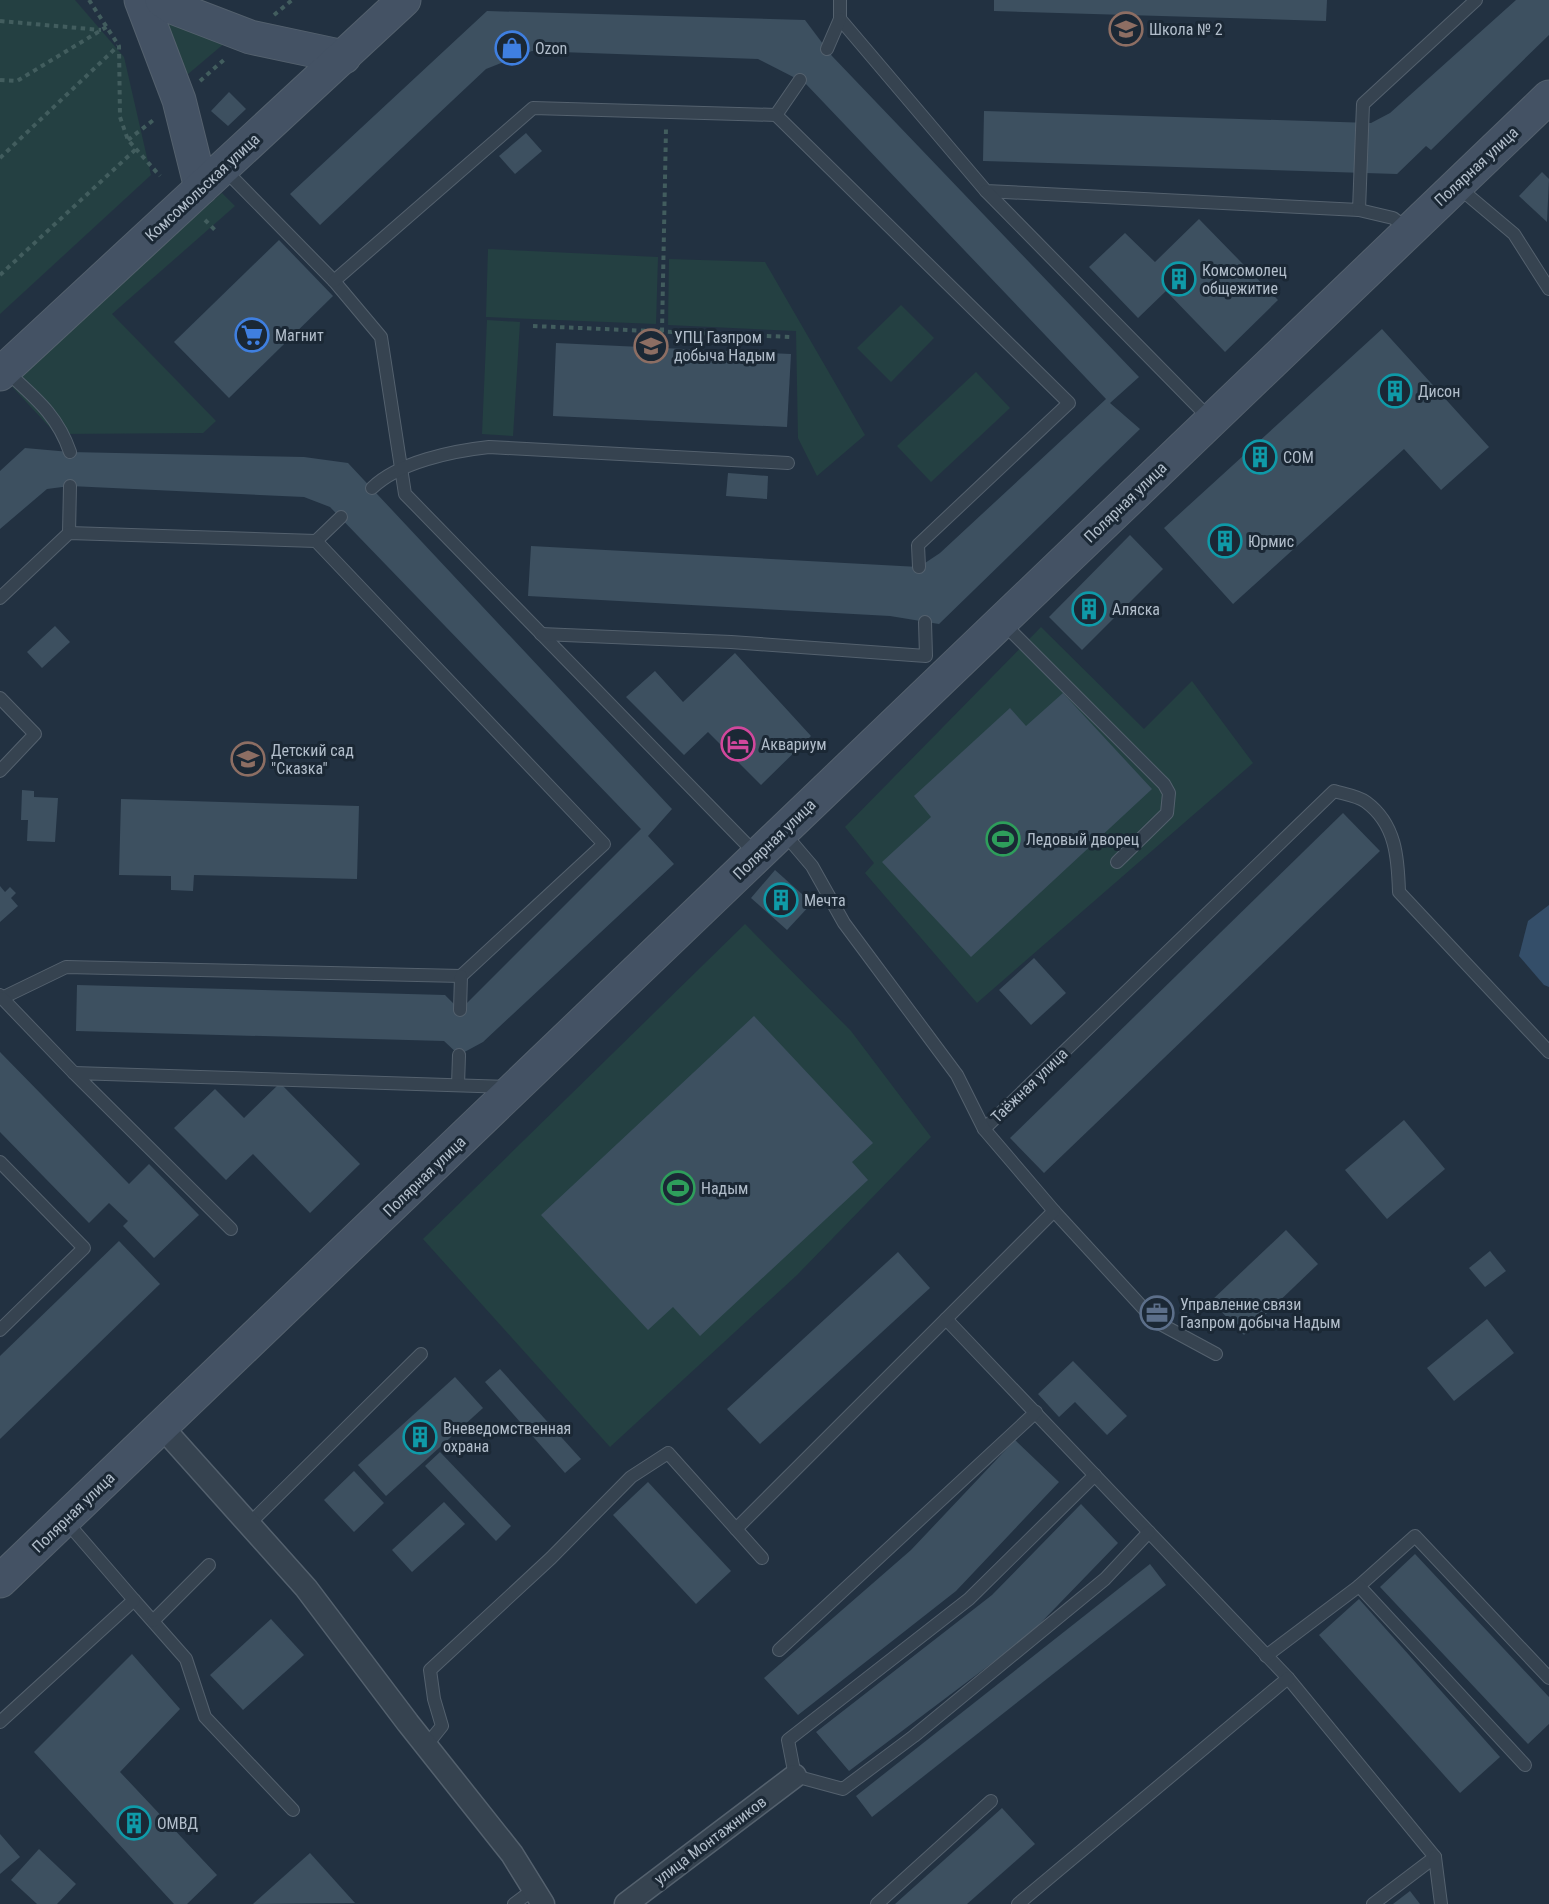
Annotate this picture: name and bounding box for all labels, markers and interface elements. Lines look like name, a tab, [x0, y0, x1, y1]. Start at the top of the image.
school or university icon: Школа № 2	[1108, 11, 1144, 47]
place label: Школа № 2	[1149, 20, 1223, 39]
shop icon: Ozon	[494, 30, 530, 66]
place label: Ozon	[535, 39, 567, 58]
street label: Полярная улица	[1431, 123, 1522, 210]
street label: Комсомольская улица	[141, 129, 263, 245]
building icon: Комсомолец общежитие	[1161, 261, 1197, 297]
place label: Комсомолец общежитие	[1202, 261, 1287, 298]
supermarket icon: Магнит	[234, 317, 270, 353]
place label: Магнит	[275, 326, 324, 345]
school or university icon: УПЦ Газпром добыча Надым	[633, 328, 669, 364]
place label: УПЦ Газпром добыча Надым	[674, 328, 776, 365]
building icon: Дисон	[1377, 373, 1413, 409]
place label: Дисон	[1418, 382, 1460, 401]
building icon: СОМ	[1242, 439, 1278, 475]
place label: СОМ	[1283, 448, 1314, 467]
street label: Полярная улица	[1080, 458, 1171, 547]
building icon: Юрмис	[1207, 523, 1243, 559]
place label: Юрмис	[1248, 532, 1294, 551]
building icon: Аляска	[1071, 591, 1107, 627]
place label: Аляска	[1112, 600, 1160, 619]
hotel icon: Аквариум	[720, 726, 756, 762]
place label: Аквариум	[761, 735, 827, 754]
school or university icon: Детский сад "Сказка"	[230, 741, 266, 777]
place label: Детский сад "Сказка"	[271, 741, 354, 778]
street label: Полярная улица	[729, 795, 820, 884]
sports icon: Ледовый дворец	[985, 821, 1021, 857]
place label: Ледовый дворец	[1026, 830, 1139, 849]
building icon: Мечта	[763, 882, 799, 918]
place label: Мечта	[804, 891, 846, 910]
street label: Таёжная улица	[987, 1044, 1072, 1127]
street label: Полярная улица	[379, 1132, 470, 1221]
sports icon: Надым	[660, 1170, 696, 1206]
place label: Надым	[701, 1179, 748, 1198]
office icon: Управление связи Газпром добыча Надым	[1139, 1295, 1175, 1331]
place label: Управление связи Газпром добыча Надым	[1180, 1295, 1341, 1332]
building icon: Вневедомственная охрана	[402, 1419, 438, 1455]
place label: Вневедомственная охрана	[443, 1419, 571, 1456]
street label: Полярная улица	[28, 1468, 119, 1557]
street label: улица Монтажников	[650, 1792, 770, 1889]
building icon: ОМВД	[116, 1805, 152, 1841]
place label: ОМВД	[157, 1814, 198, 1833]

